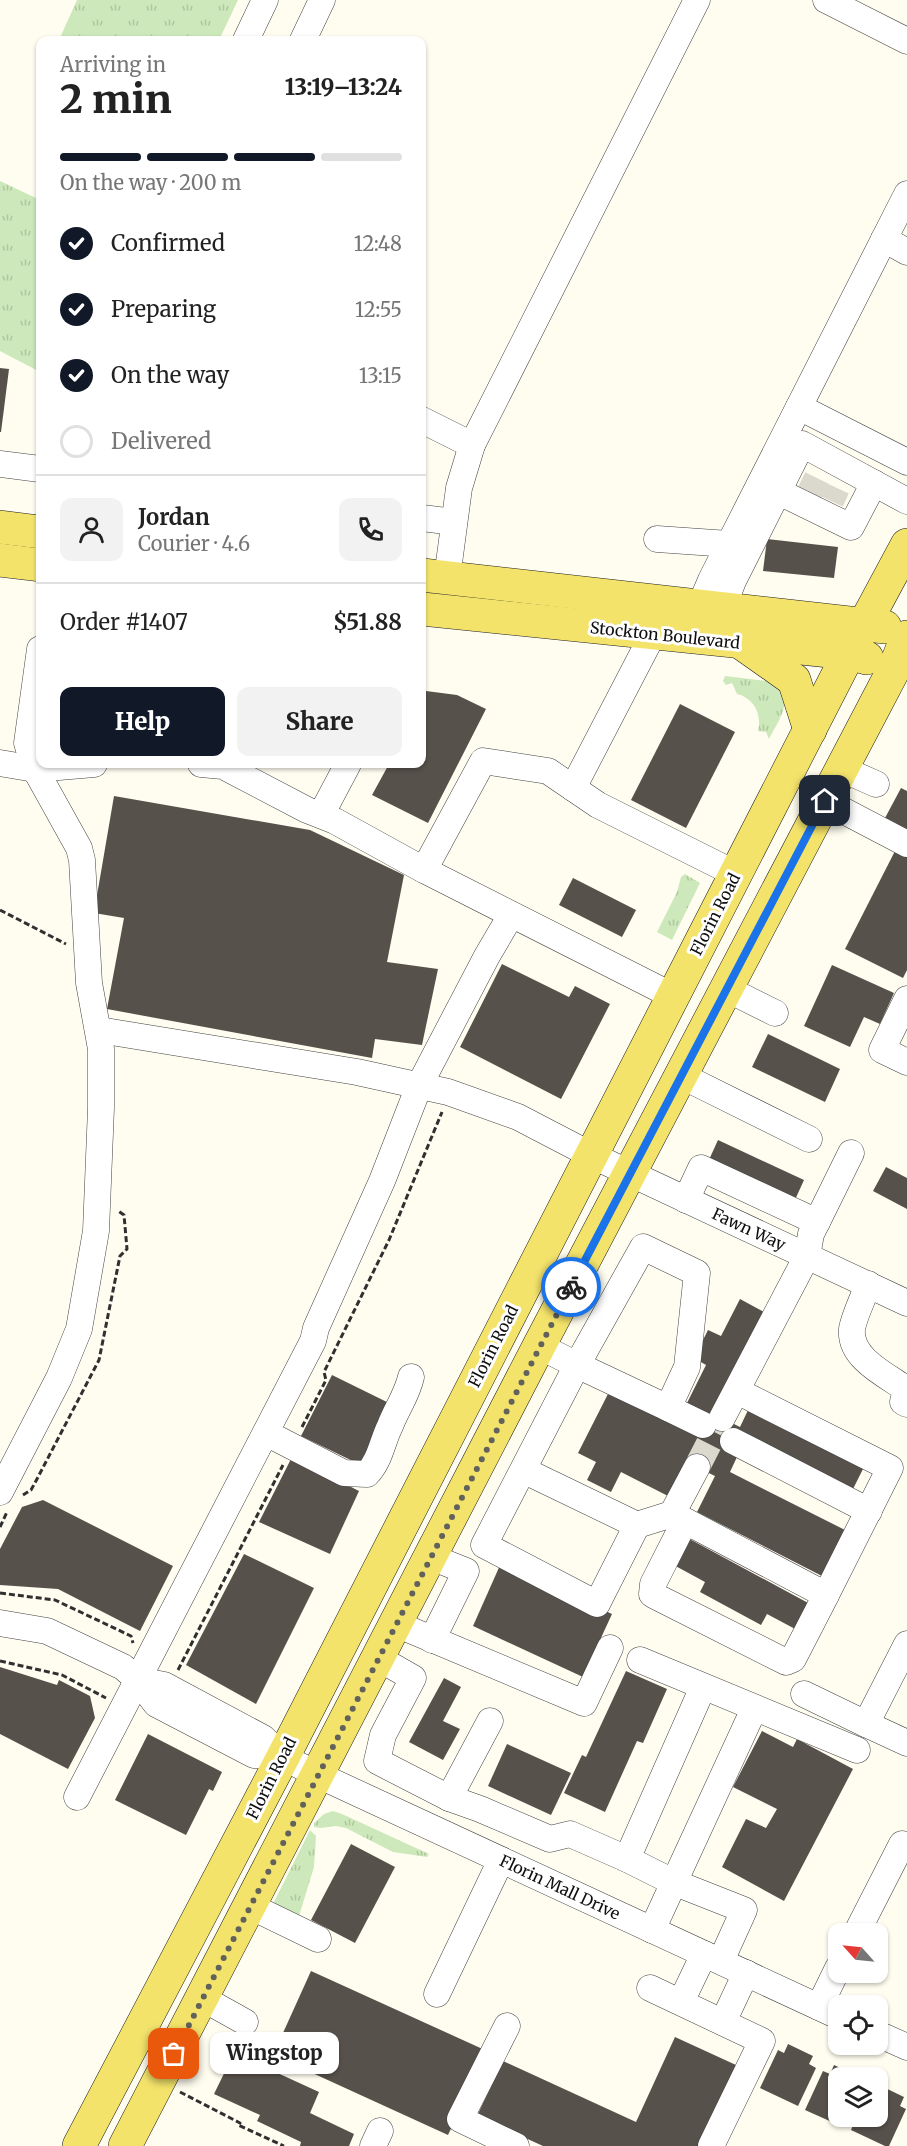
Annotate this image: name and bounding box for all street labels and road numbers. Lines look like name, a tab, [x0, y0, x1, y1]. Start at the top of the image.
street label: Stockton Boulevard	[589, 617, 741, 653]
street label: Florin Road	[686, 869, 744, 958]
street label: Fawn Way	[709, 1203, 789, 1255]
street label: Florin Road	[464, 1301, 522, 1390]
street label: Florin Road	[242, 1733, 300, 1822]
street label: Florin Mall Drive	[497, 1850, 623, 1924]

